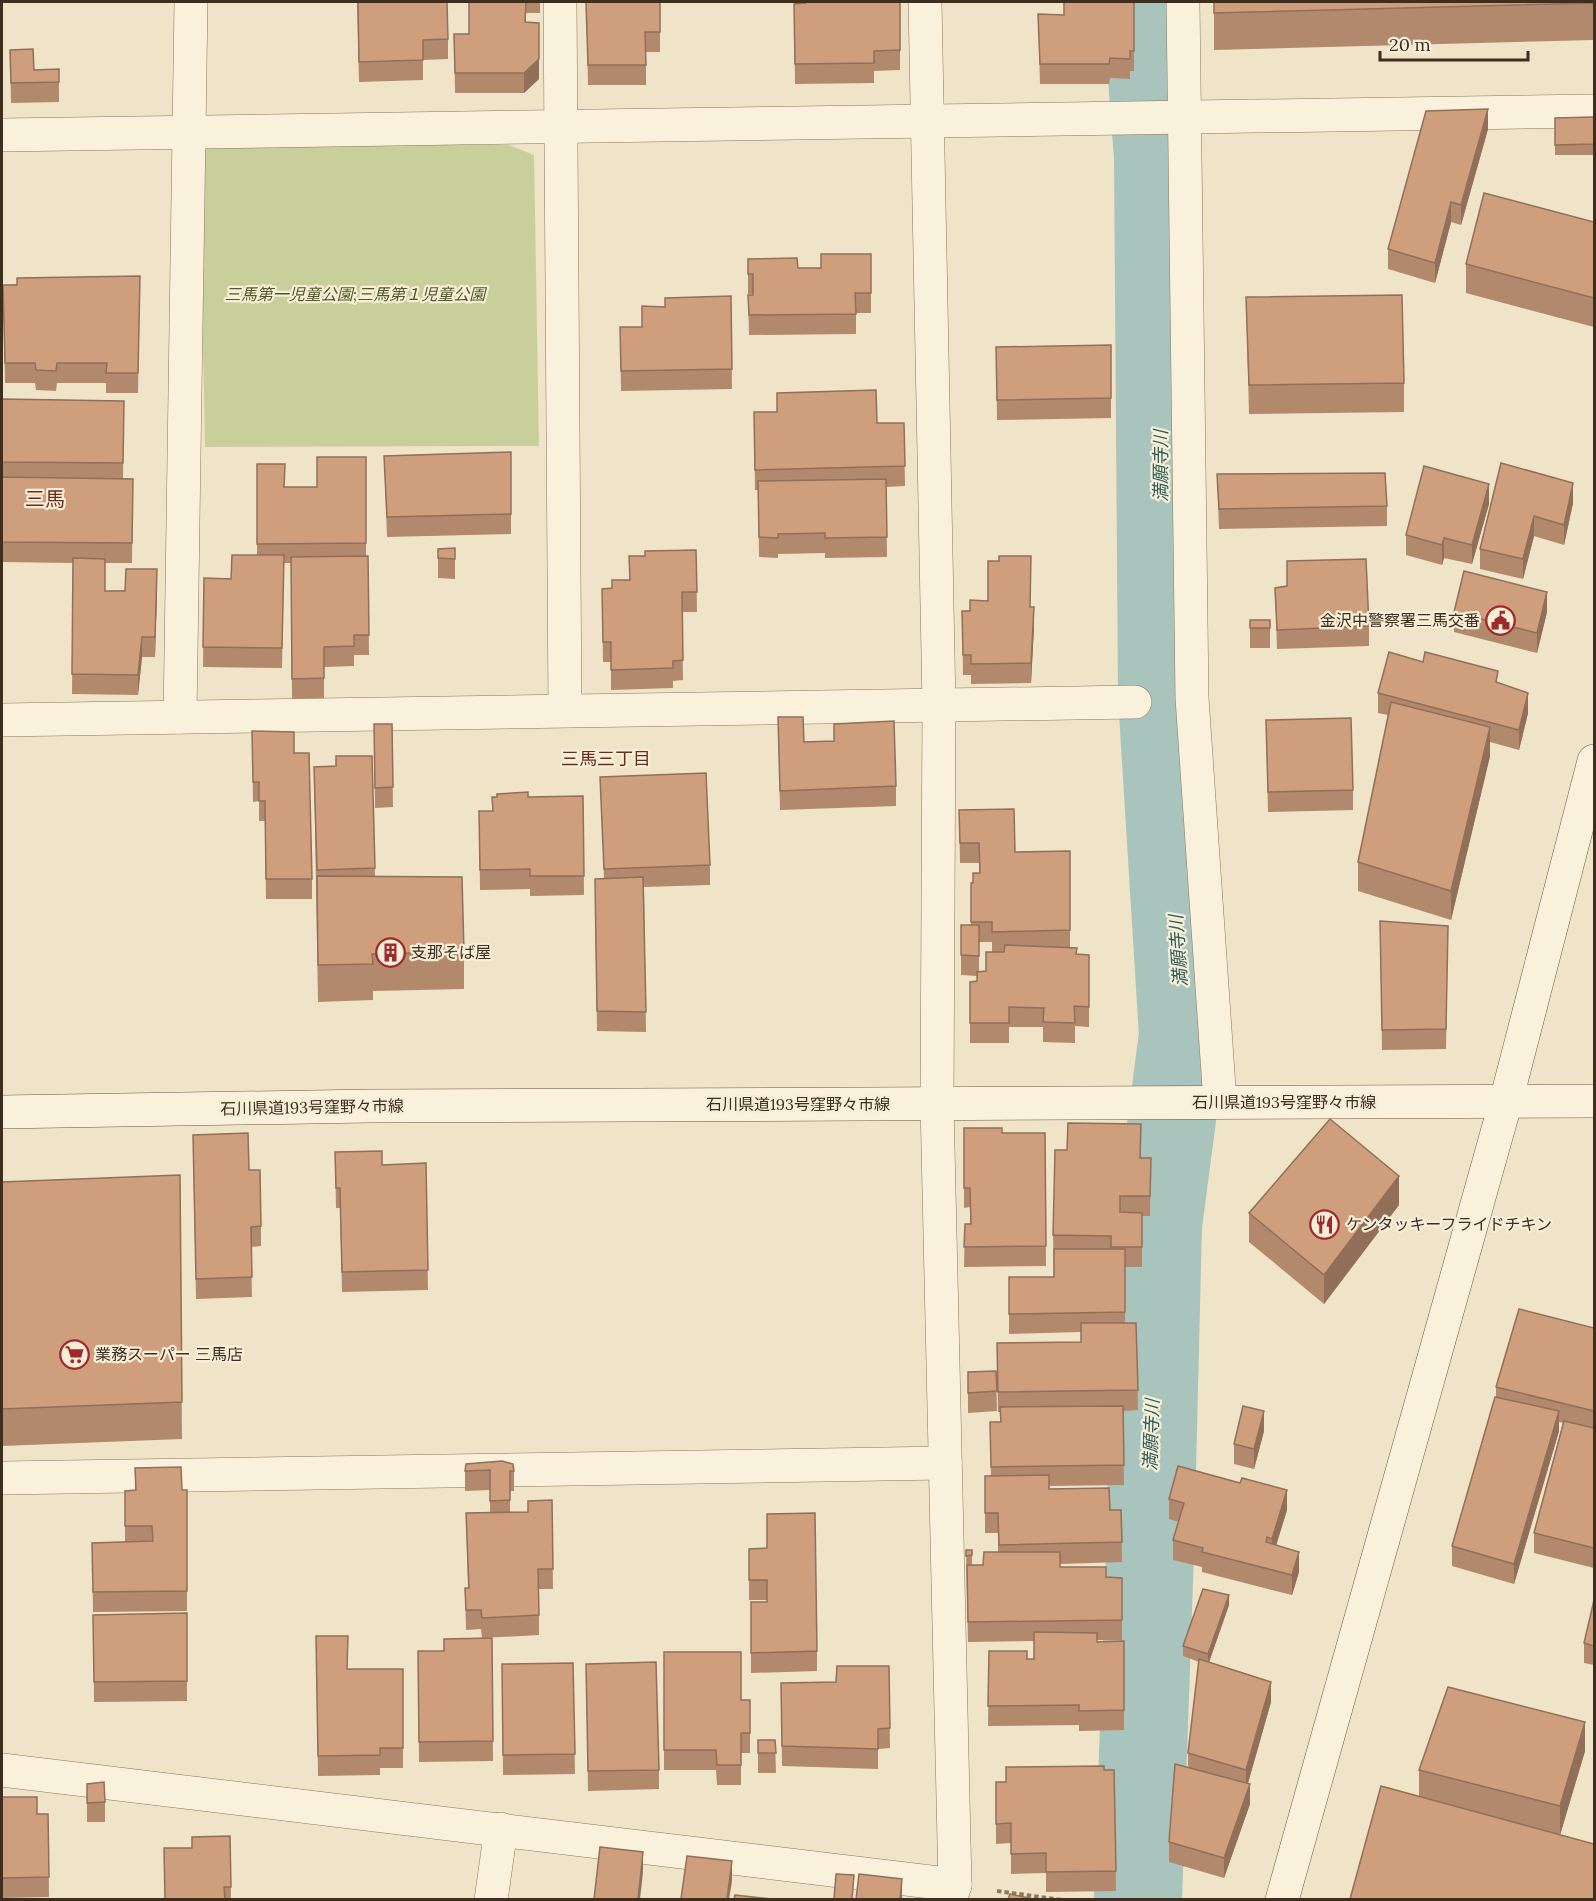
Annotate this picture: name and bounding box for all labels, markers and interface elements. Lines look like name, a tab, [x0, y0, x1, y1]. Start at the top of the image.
scale bar	[1380, 24, 1528, 62]
text: 20 m	[1389, 33, 1431, 56]
park label: 三馬第一児童公園;三馬第１児童公園	[225, 284, 487, 304]
water label: 満願寺川	[1149, 428, 1172, 502]
district label: 三馬	[25, 486, 65, 511]
public building icon: 金沢中警察署三馬交番	[1485, 604, 1517, 636]
place label: 金沢中警察署三馬交番	[1320, 610, 1480, 630]
district label: 三馬三丁目	[561, 747, 651, 770]
water label: 満願寺川	[1164, 912, 1192, 988]
building icon: 支那そば屋	[374, 936, 406, 968]
place label: 支那そば屋	[411, 942, 491, 962]
street label: 石川県道193号窪野々市線	[1192, 1092, 1376, 1112]
street label: 石川県道193号窪野々市線	[706, 1094, 890, 1114]
street label: 石川県道193号窪野々市線	[220, 1095, 404, 1119]
restaurant icon: ケンタッキーフライドチキン	[1309, 1208, 1341, 1240]
place label: ケンタッキーフライドチキン	[1346, 1214, 1552, 1234]
supermarket icon: 業務スーパー 三馬店	[58, 1338, 90, 1370]
place label: 業務スーパー 三馬店	[95, 1344, 243, 1364]
water label: 満願寺川	[1138, 1397, 1164, 1471]

